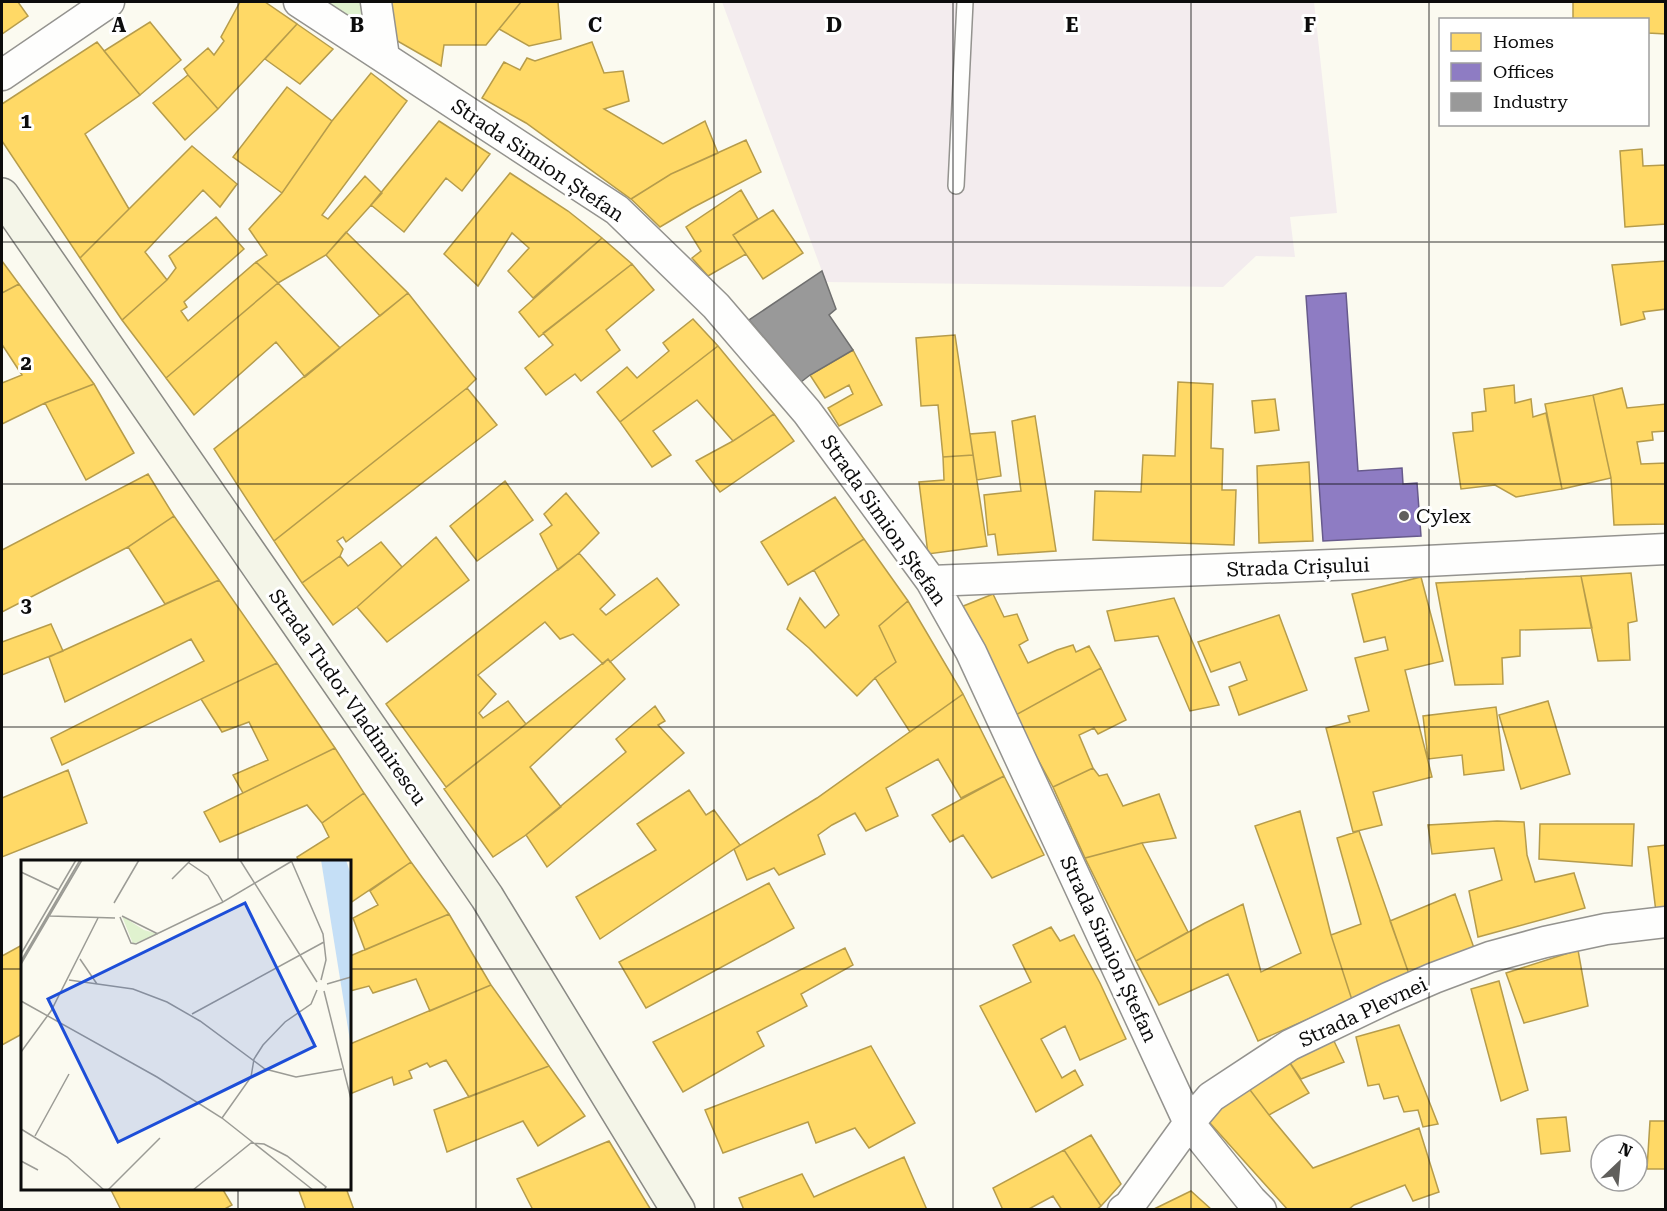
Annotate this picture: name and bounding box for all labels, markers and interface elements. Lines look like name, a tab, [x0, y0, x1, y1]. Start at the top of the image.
text: A	[112, 13, 127, 37]
text: B	[350, 13, 364, 37]
text: C	[588, 13, 602, 37]
text: D	[826, 13, 842, 37]
text: E	[1066, 13, 1079, 37]
text: F	[1304, 13, 1316, 37]
legend	[1439, 18, 1649, 126]
text: Homes	[1493, 31, 1554, 52]
text: Offices	[1493, 61, 1554, 82]
text: Industry	[1493, 91, 1568, 112]
street label: Strada Simion Ștefan	[446, 93, 629, 228]
text: 1	[20, 109, 32, 133]
text: 2	[20, 351, 32, 375]
street label: Strada Simion Ștefan	[814, 430, 952, 611]
place label: Cylex	[1416, 504, 1471, 528]
marker: Cylex	[1397, 509, 1411, 523]
street label: Strada Crișului	[1226, 553, 1370, 583]
street label: Strada Tudor Vladimirescu	[264, 584, 432, 810]
text: 3	[20, 593, 32, 617]
street label: Strada Simion Ștefan	[1053, 852, 1163, 1047]
inset map	[21, 860, 351, 1190]
street label: Strada Plevnei	[1295, 972, 1431, 1052]
north arrow	[1589, 1133, 1649, 1193]
text: N	[1616, 1139, 1635, 1161]

